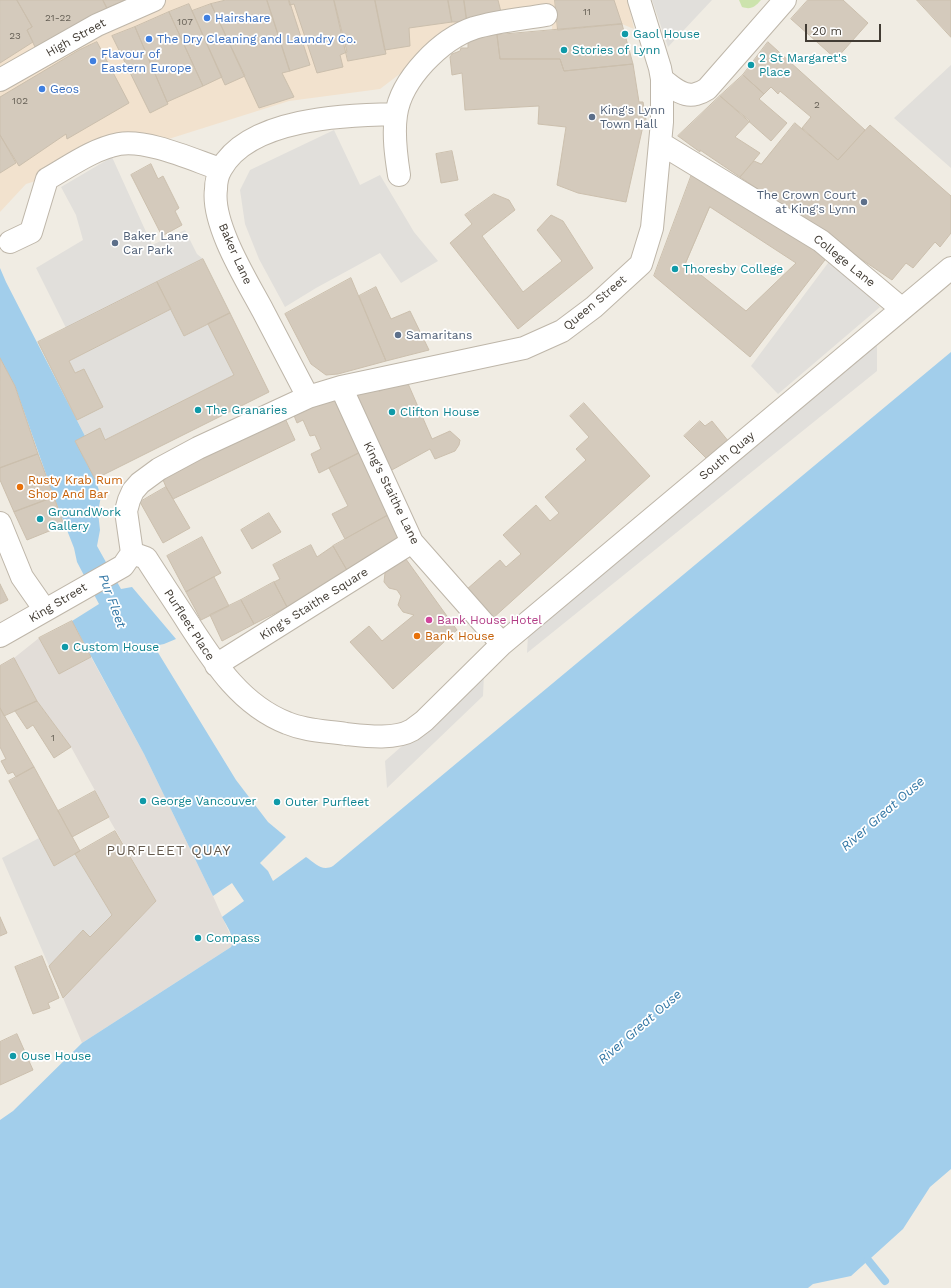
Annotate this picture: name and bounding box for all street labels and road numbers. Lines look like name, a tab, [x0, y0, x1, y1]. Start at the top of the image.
street label: High Street	[44, 16, 108, 60]
street label: Baker Lane	[215, 221, 255, 287]
street label: College Lane	[810, 232, 878, 290]
street label: Queen Street	[561, 272, 629, 334]
street label: South Quay	[696, 429, 758, 483]
street label: King's Staithe Lane	[360, 439, 422, 547]
street label: King's Staithe Square	[257, 565, 371, 643]
street label: King Street	[26, 580, 90, 626]
street label: Purfleet Place	[161, 587, 217, 663]

